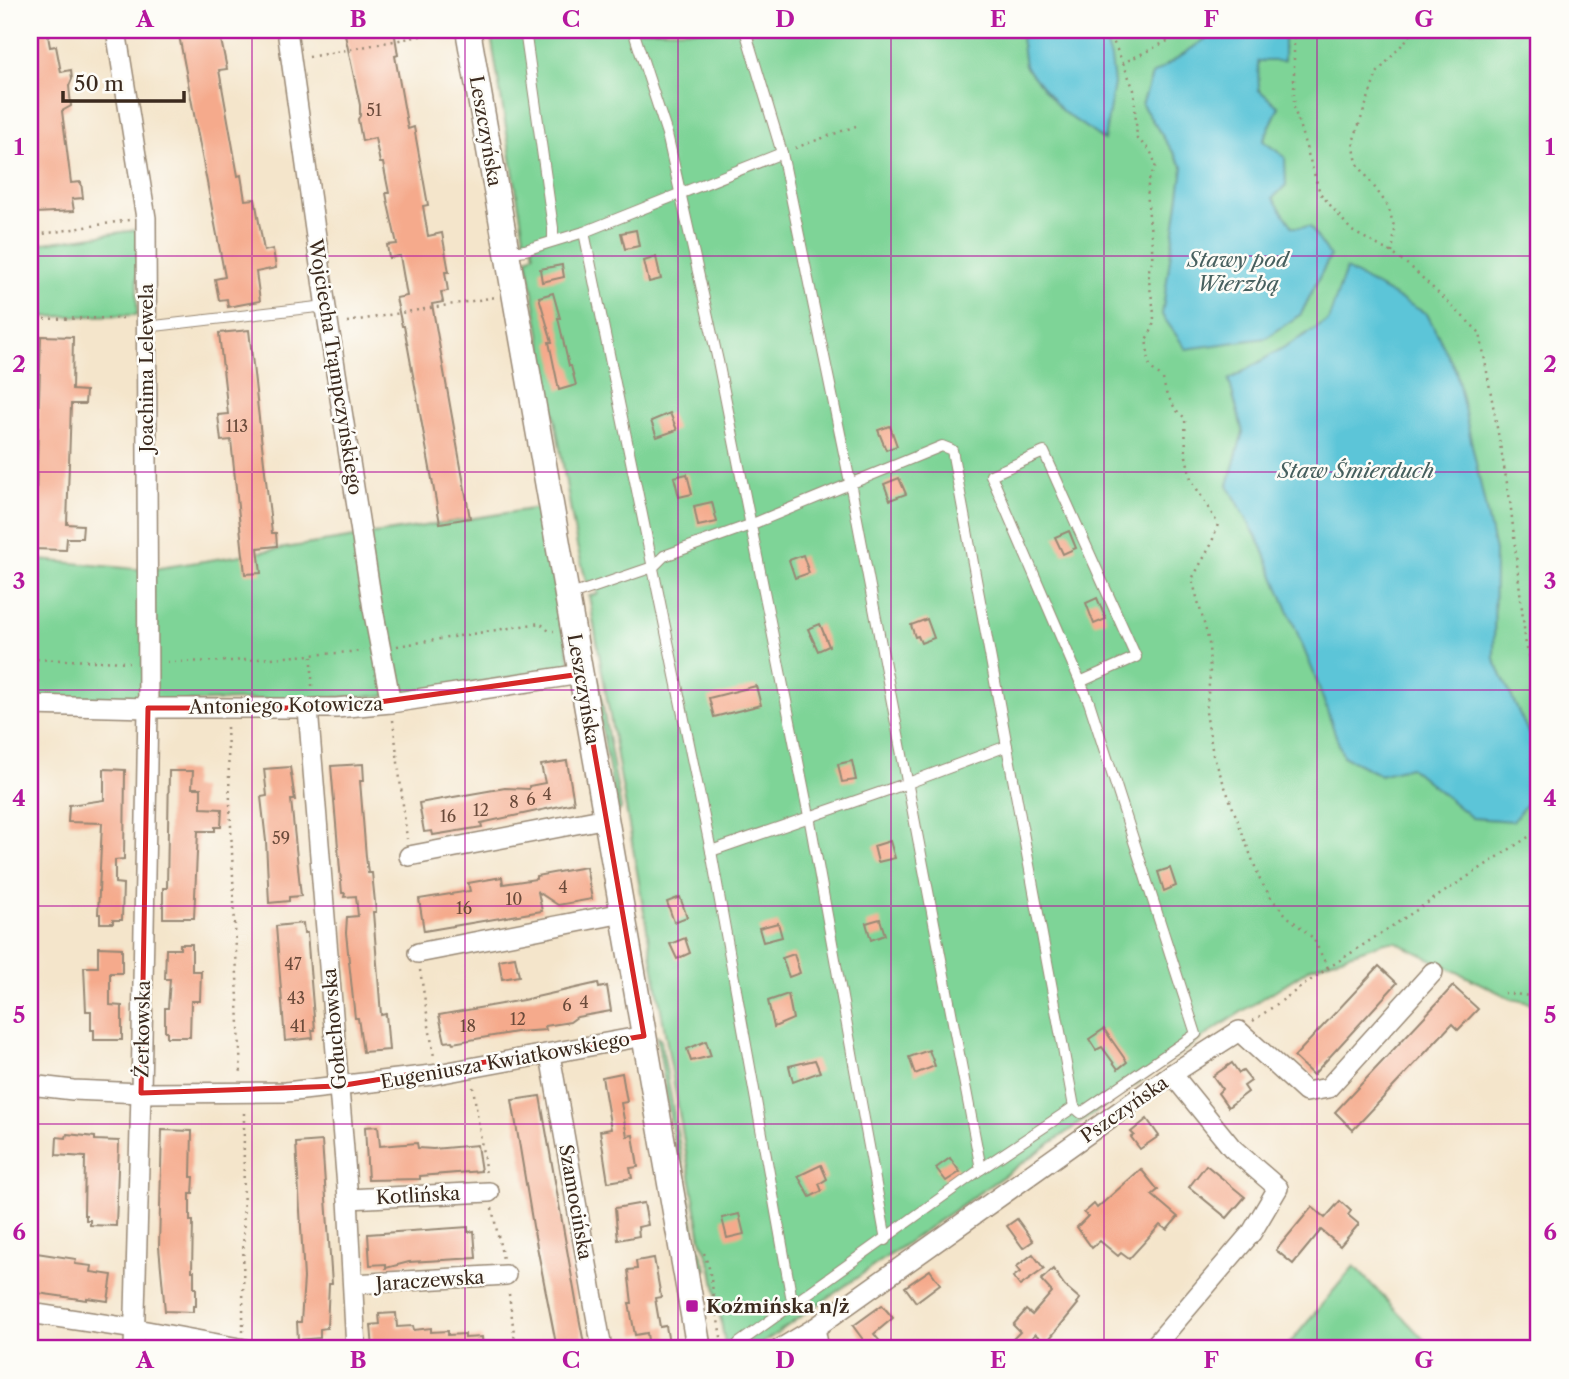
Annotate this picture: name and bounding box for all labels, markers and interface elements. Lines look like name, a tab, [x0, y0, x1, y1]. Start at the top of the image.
text: A	[135, 5, 155, 33]
text: B	[349, 5, 367, 33]
text: C	[562, 5, 580, 33]
text: D	[775, 5, 795, 33]
text: E	[990, 5, 1006, 33]
text: F	[1203, 5, 1219, 33]
text: G	[1414, 5, 1434, 33]
scale bar	[63, 60, 184, 104]
text: 50 m	[74, 71, 124, 96]
street label: Leszczyńska	[464, 74, 507, 188]
house number: 51	[366, 100, 382, 120]
text: 1	[14, 133, 25, 161]
text: 1	[1545, 133, 1556, 161]
street label: Wojciecha Trąmpczyńskiego	[304, 237, 367, 497]
water label: Stawy pod Wierzbą	[1185, 247, 1291, 296]
street label: Joachima Lelewela	[135, 284, 158, 455]
text: 2	[12, 350, 26, 378]
text: 2	[1543, 350, 1557, 378]
house number: 113	[226, 416, 248, 436]
water label: Staw Śmierduch	[1276, 458, 1434, 483]
text: 3	[13, 567, 26, 595]
text: 3	[1544, 567, 1557, 595]
street label: Leszczyńska	[562, 632, 605, 746]
street label: Antoniego Kotowicza	[188, 692, 383, 719]
text: 4	[12, 784, 26, 812]
house number: 4	[542, 784, 552, 804]
text: 4	[1543, 784, 1557, 812]
house number: 6	[526, 789, 536, 809]
house number: 8	[509, 792, 519, 812]
house number: 12	[473, 800, 489, 820]
house number: 16	[440, 806, 456, 826]
house number: 59	[272, 828, 290, 848]
house number: 4	[558, 877, 568, 897]
house number: 10	[506, 889, 522, 909]
house number: 16	[456, 898, 472, 918]
house number: 47	[284, 954, 302, 974]
street label: Gołuchowska	[318, 967, 351, 1091]
street label: Żerkowska	[130, 980, 155, 1078]
house number: 43	[287, 988, 305, 1008]
house number: 4	[579, 992, 589, 1012]
house number: 6	[562, 995, 572, 1015]
text: 5	[13, 1001, 25, 1029]
text: 5	[1544, 1001, 1556, 1029]
house number: 12	[510, 1009, 526, 1029]
house number: 41	[290, 1016, 306, 1036]
house number: 18	[460, 1016, 476, 1036]
street label: Eugeniusza Kwiatkowskiego	[379, 1027, 632, 1094]
street label: Pszczyńska	[1076, 1071, 1172, 1148]
street label: Szamocińska	[554, 1143, 597, 1262]
street label: Kotlińska	[375, 1182, 461, 1209]
text: 6	[12, 1218, 26, 1246]
text: 6	[1543, 1218, 1557, 1246]
street label: Jaraczewska	[372, 1265, 485, 1296]
place label: Koźmińska n/ż	[706, 1295, 850, 1318]
marker: Koźmińska n/ż	[684, 1298, 700, 1314]
text: A	[135, 1346, 155, 1374]
text: B	[349, 1346, 367, 1374]
text: C	[562, 1346, 580, 1374]
text: D	[775, 1346, 795, 1374]
text: E	[990, 1346, 1006, 1374]
text: F	[1203, 1346, 1219, 1374]
text: G	[1414, 1346, 1434, 1374]

